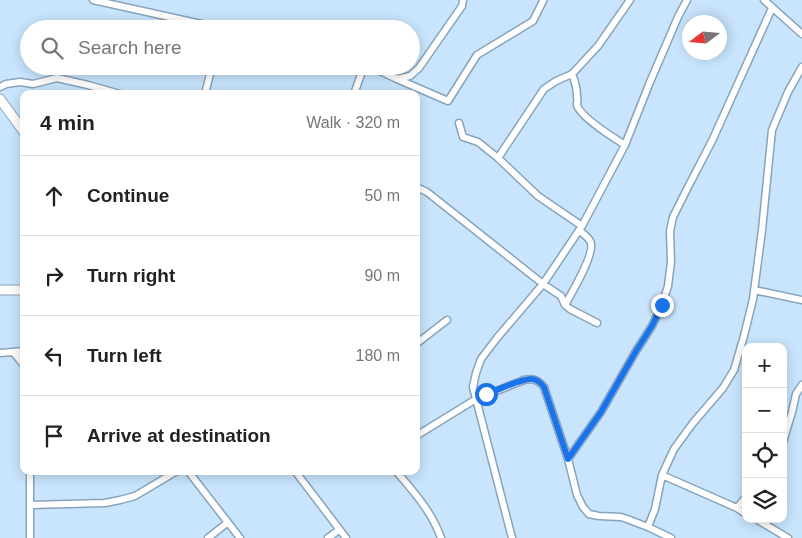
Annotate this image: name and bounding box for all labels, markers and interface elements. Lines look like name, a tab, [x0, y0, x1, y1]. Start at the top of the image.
north arrow	[682, 15, 727, 60]
search box	[20, 20, 420, 75]
icon: search	[38, 34, 66, 62]
text: Search here	[78, 37, 182, 58]
text: 4 min	[40, 111, 95, 134]
text: Walk · 320 m	[306, 114, 400, 131]
icon: ahead	[40, 182, 68, 210]
text: Continue	[87, 185, 169, 206]
text: 50 m	[364, 187, 400, 204]
icon: right	[40, 262, 68, 290]
text: Turn right	[87, 265, 175, 286]
text: 90 m	[364, 267, 400, 284]
route end	[651, 294, 674, 317]
icon: left	[40, 342, 68, 370]
map controls	[742, 343, 787, 523]
button: +	[742, 343, 787, 388]
text: Turn left	[87, 345, 162, 366]
text: 180 m	[356, 347, 400, 364]
route start	[475, 383, 498, 406]
button: −	[742, 388, 787, 433]
icon: arrive	[40, 422, 68, 450]
text: Arrive at destination	[87, 425, 271, 446]
button: locate	[742, 433, 787, 478]
button: layers	[742, 478, 787, 523]

